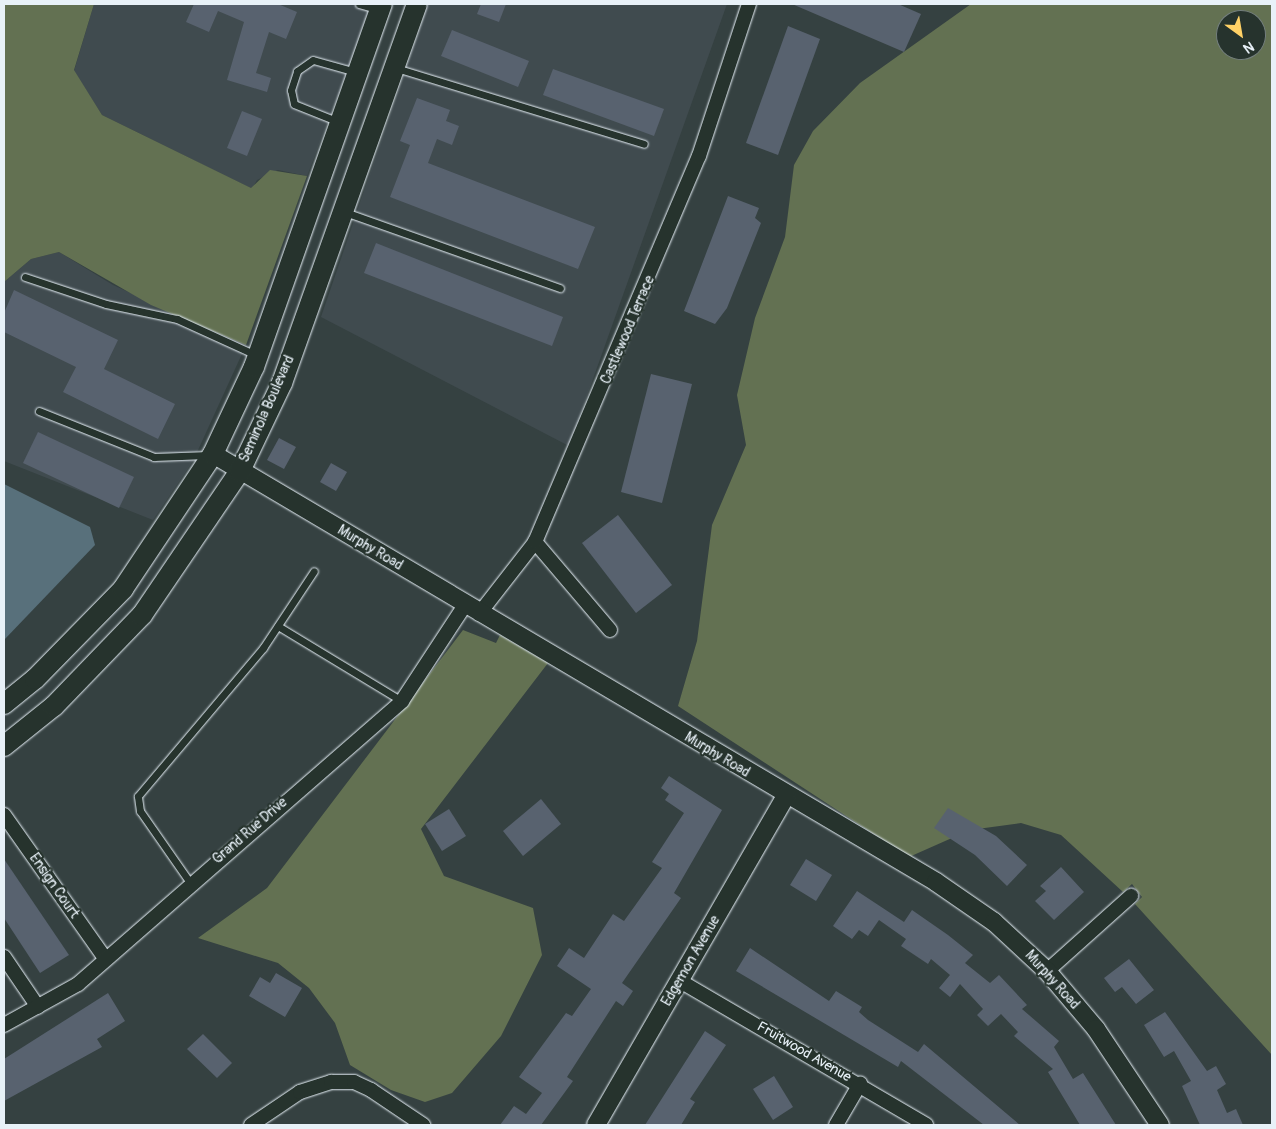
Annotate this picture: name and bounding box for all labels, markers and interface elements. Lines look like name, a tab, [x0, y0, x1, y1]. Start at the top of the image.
north arrow	[1216, 10, 1266, 60]
text: N	[1240, 38, 1257, 57]
street label: Castlewood Terrace	[598, 273, 658, 387]
street label: Seminola Boulevard	[236, 353, 298, 465]
street label: Murphy Road	[334, 522, 406, 574]
street label: Murphy Road	[681, 729, 753, 781]
street label: Grand Rue Drive	[209, 794, 291, 868]
street label: Ensign Court	[25, 850, 83, 922]
street label: Edgemon Avenue	[658, 913, 724, 1009]
street label: Murphy Road	[1021, 947, 1083, 1013]
street label: Fruitwood Avenue	[754, 1018, 854, 1086]

